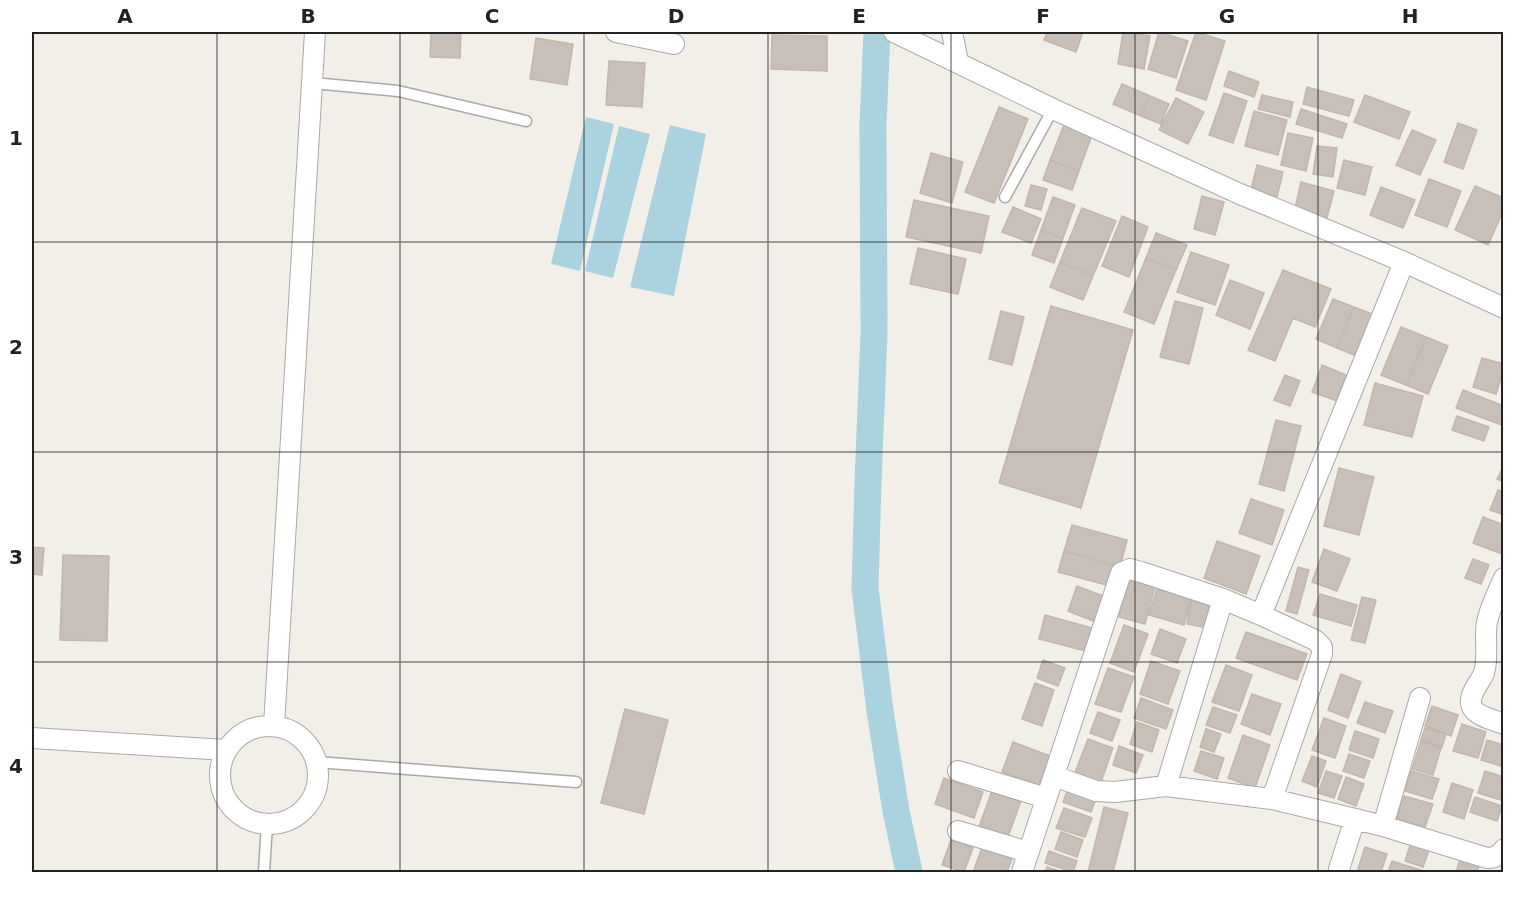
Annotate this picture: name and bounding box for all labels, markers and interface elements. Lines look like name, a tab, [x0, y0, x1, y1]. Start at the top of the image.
text: A	[117, 4, 133, 28]
text: B	[300, 4, 316, 28]
text: C	[485, 4, 499, 28]
text: D	[668, 4, 684, 28]
text: E	[852, 4, 866, 28]
text: F	[1036, 4, 1050, 28]
text: G	[1219, 4, 1235, 28]
text: H	[1402, 4, 1418, 28]
text: 1	[9, 126, 23, 150]
text: 2	[9, 335, 23, 359]
text: 3	[9, 545, 23, 569]
text: 4	[9, 754, 23, 778]

